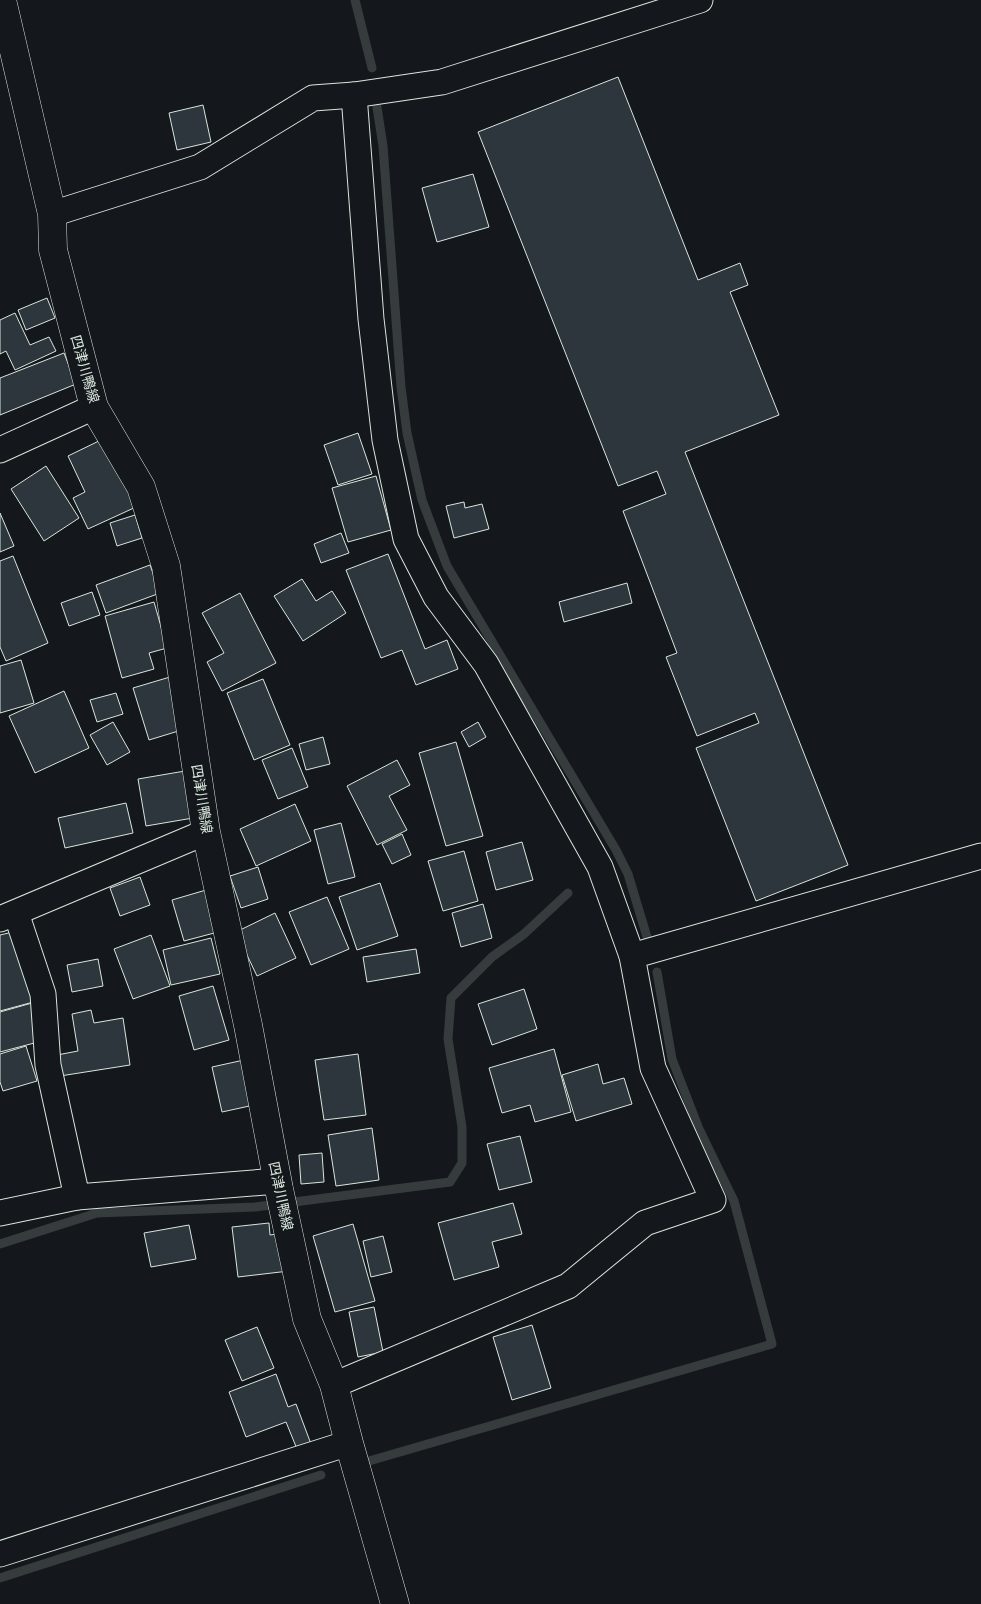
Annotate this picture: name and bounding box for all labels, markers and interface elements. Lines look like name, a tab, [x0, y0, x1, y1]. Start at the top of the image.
street label: 四津川鴨線	[68, 333, 102, 405]
street label: 四津川鴨線	[189, 763, 215, 835]
street label: 四津川鴨線	[266, 1160, 296, 1232]

